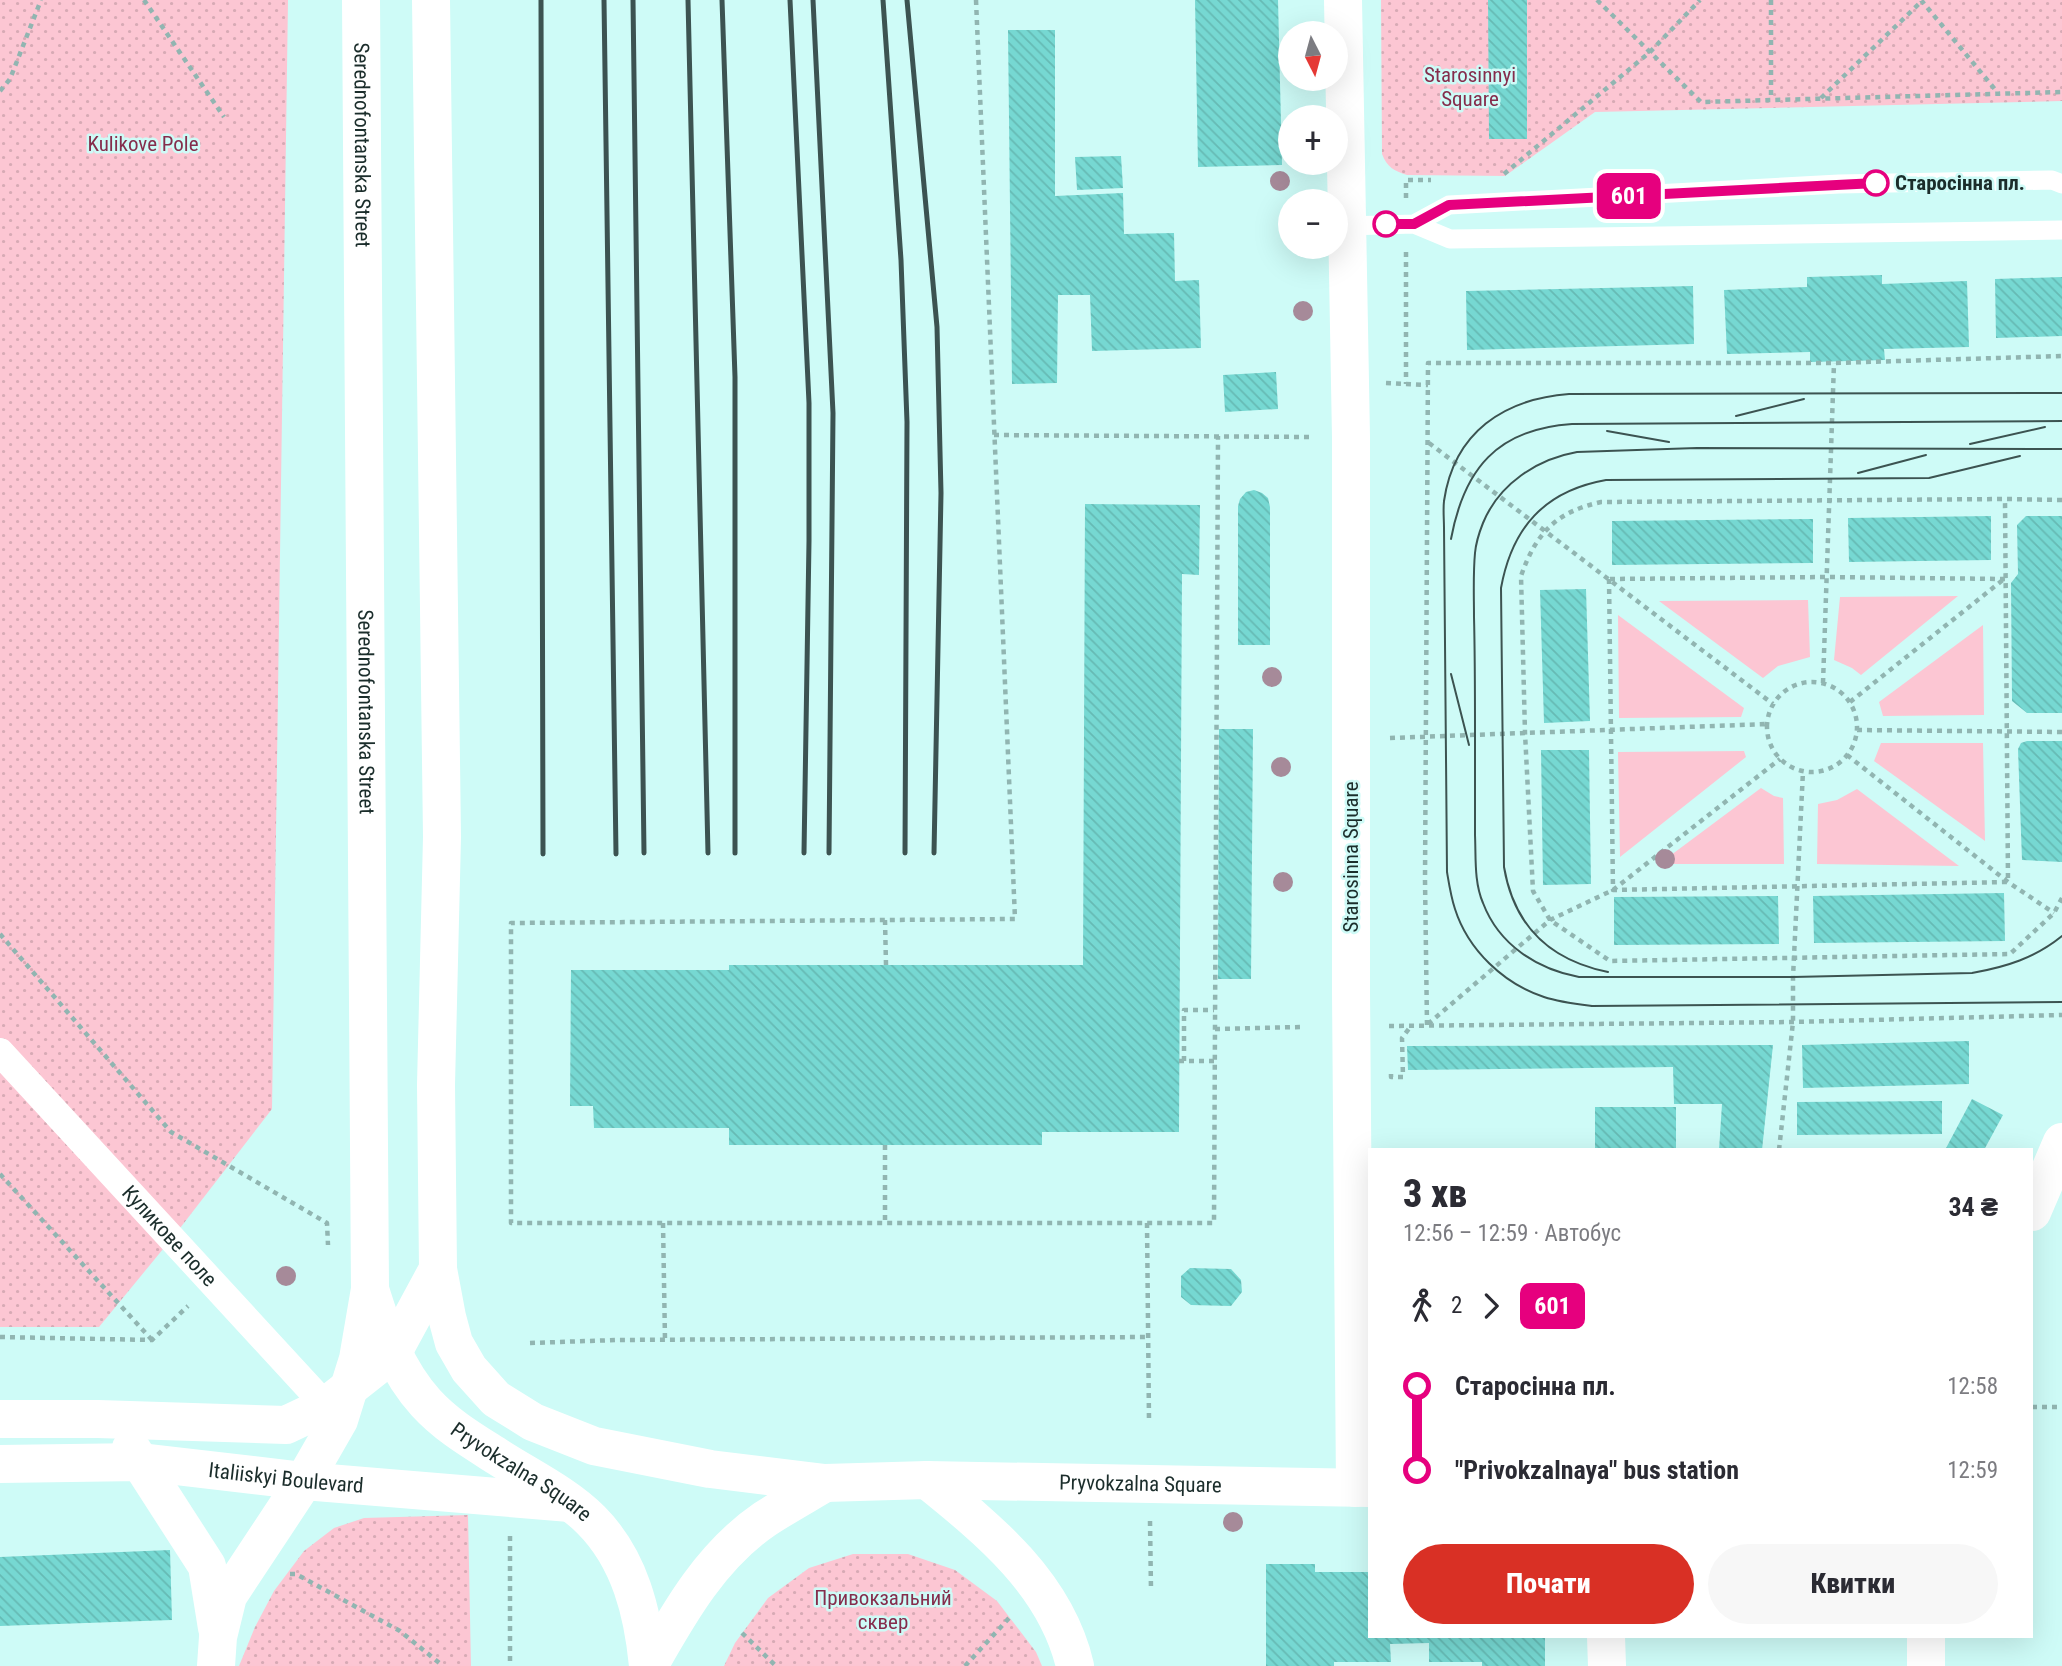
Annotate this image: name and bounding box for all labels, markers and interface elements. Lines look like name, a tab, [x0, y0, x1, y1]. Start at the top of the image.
north arrow	[1278, 21, 1348, 91]
map controls	[1278, 21, 1348, 259]
street label: Serednofontanska Street	[349, 42, 375, 248]
park label: Starosinnyi Square	[1424, 63, 1516, 111]
button: +	[1278, 105, 1348, 175]
park label: Kulikove Pole	[87, 132, 199, 156]
marker: Старосінна пл.	[1863, 170, 1889, 196]
place label: Старосінна пл.	[1895, 171, 2025, 195]
line badge: 601	[1589, 173, 1669, 219]
text: 601	[1611, 182, 1647, 210]
button: −	[1278, 189, 1348, 259]
unlabelled marker	[1373, 211, 1399, 237]
street label: Serednofontanska Street	[353, 609, 379, 815]
street label: Starosinna Square	[1339, 781, 1363, 933]
text: 3 хв	[1403, 1172, 1467, 1216]
street label: Куликове поле	[117, 1181, 222, 1291]
text: 34 ₴	[1948, 1192, 1998, 1222]
text: 12:56 – 12:59 · Автобус	[1403, 1220, 1621, 1247]
icon: walk	[1403, 1287, 1441, 1325]
icon: forward	[1472, 1287, 1510, 1325]
text: 2	[1451, 1292, 1462, 1319]
text: 601	[1534, 1292, 1571, 1320]
text: Старосінна пл.	[1455, 1371, 1616, 1401]
text: 12:58	[1947, 1373, 1998, 1400]
street label: Pryvokzalna Square	[446, 1418, 597, 1526]
text: "Privokzalnaya" bus station	[1455, 1455, 1739, 1485]
text: 12:59	[1947, 1457, 1998, 1484]
street label: Italiiskyi Boulevard	[207, 1458, 365, 1498]
street label: Pryvokzalna Square	[1059, 1470, 1222, 1497]
button: Почати	[1403, 1544, 1694, 1624]
button: Квитки	[1708, 1544, 1998, 1624]
park label: Привокзальний сквер	[814, 1586, 952, 1634]

